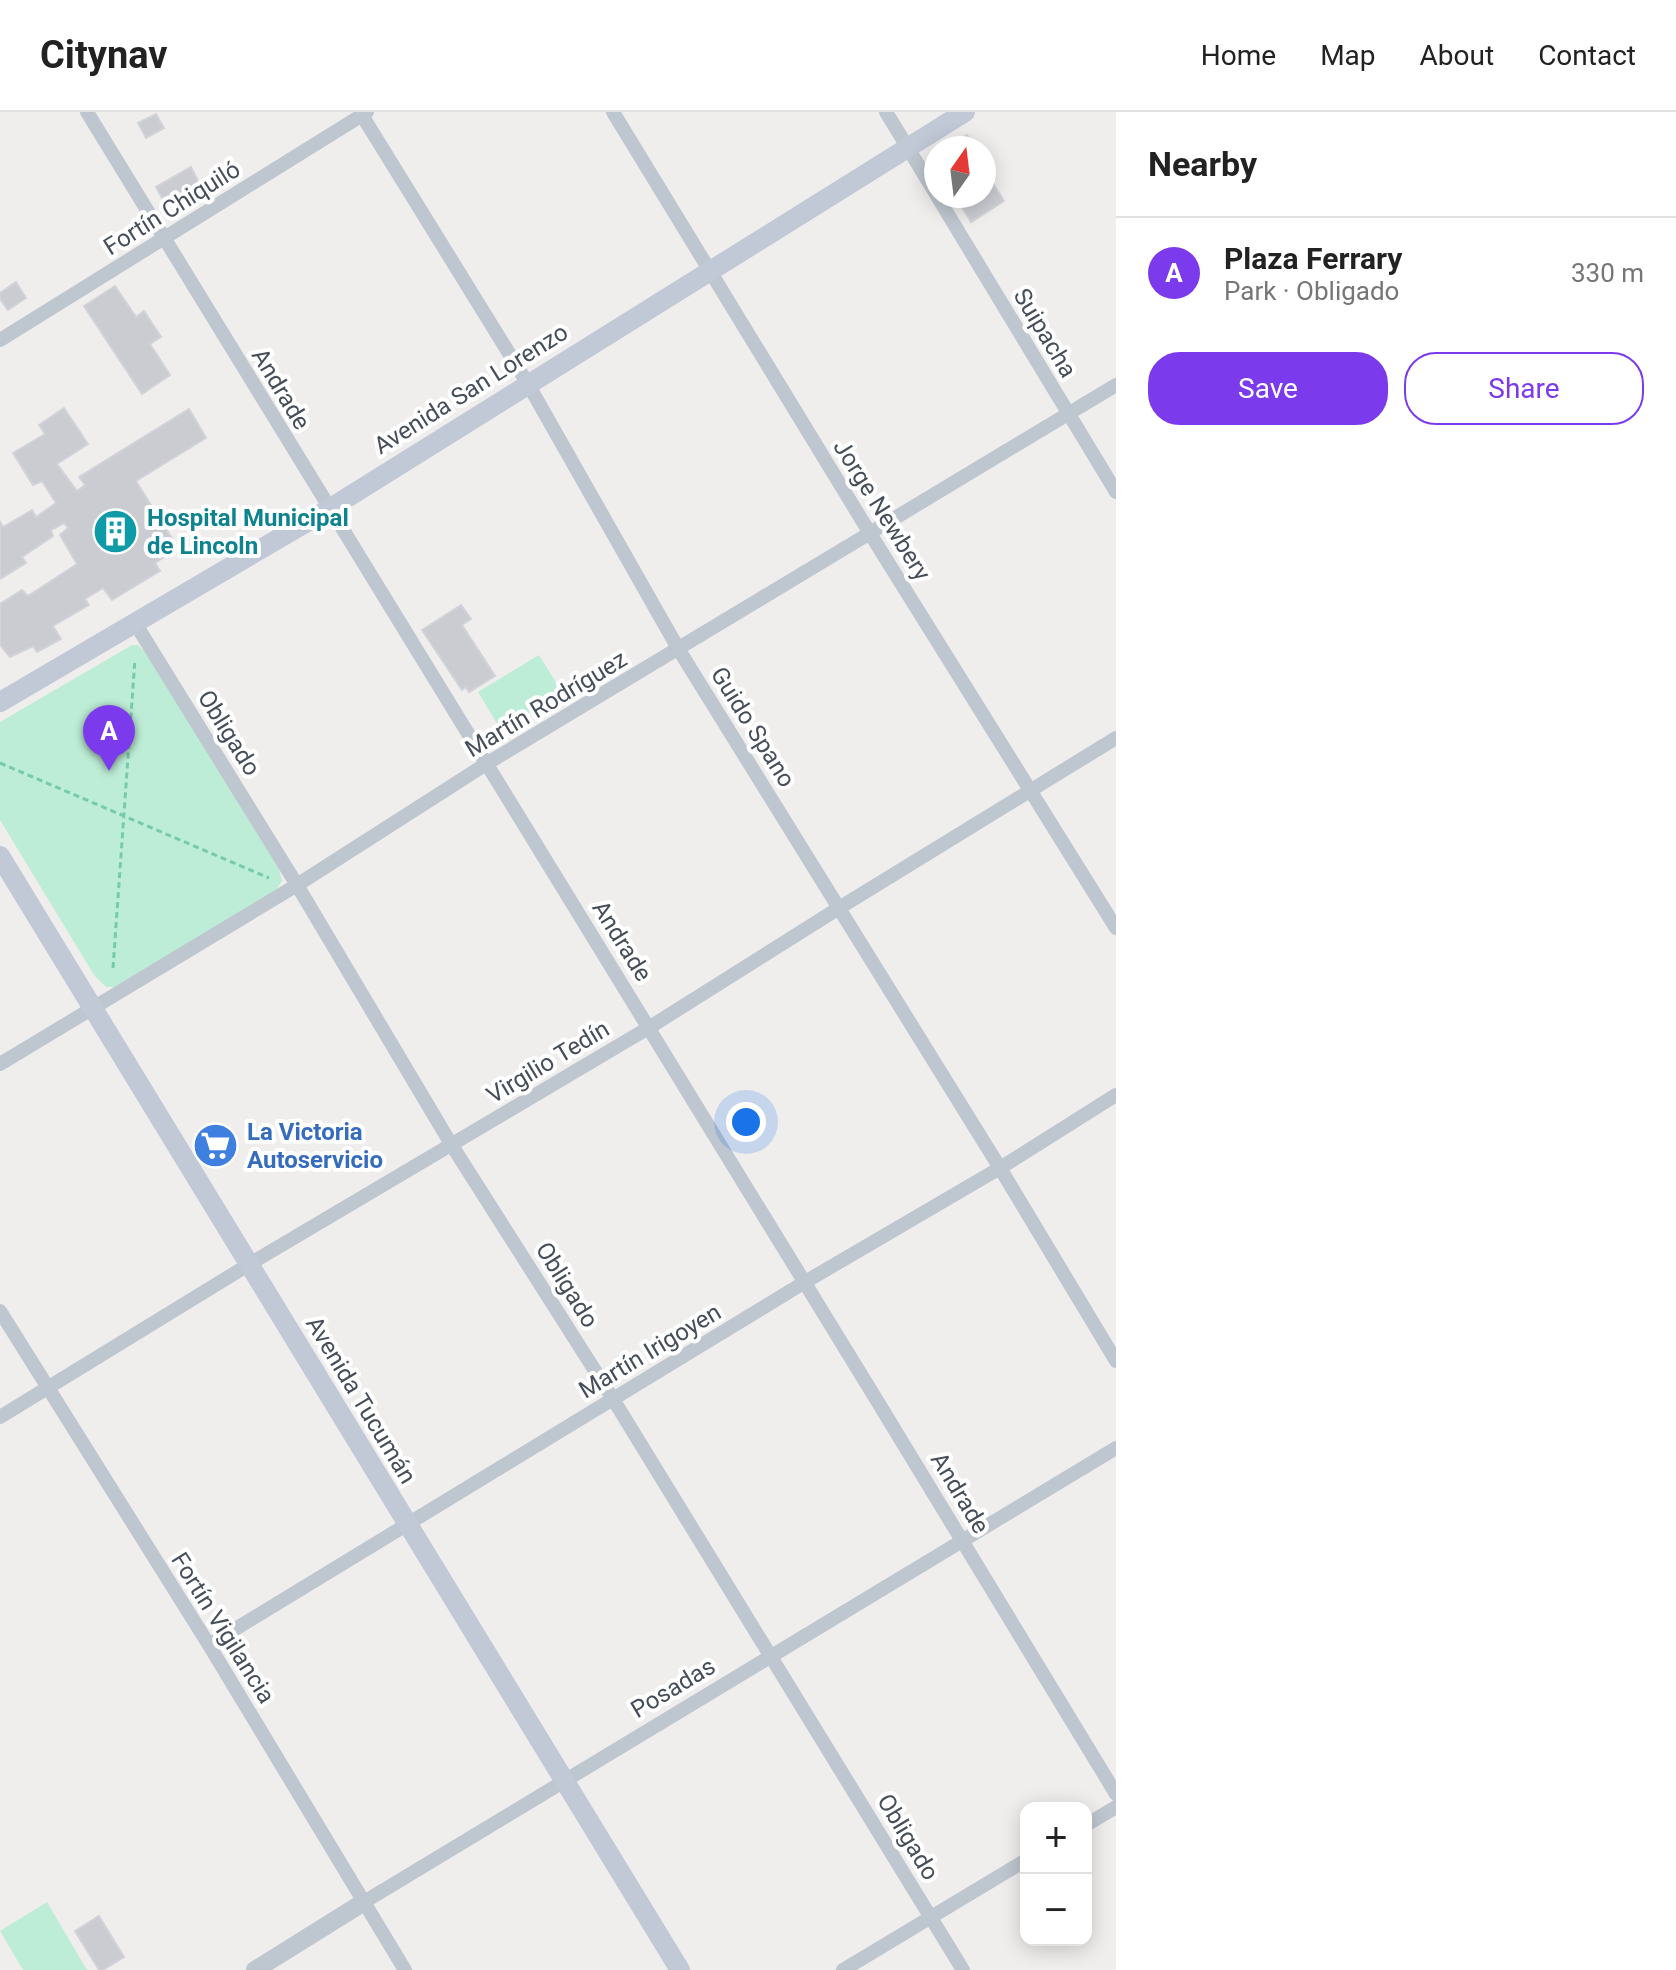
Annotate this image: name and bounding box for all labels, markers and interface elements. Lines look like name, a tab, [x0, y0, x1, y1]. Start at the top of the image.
text: Citynav	[40, 33, 168, 77]
text: Home	[1201, 39, 1276, 72]
text: Map	[1320, 39, 1376, 72]
text: About	[1420, 39, 1494, 72]
text: Contact	[1538, 39, 1636, 72]
north arrow	[924, 136, 996, 208]
text: Nearby	[1148, 144, 1257, 184]
street label: Fortín Chiquiló	[99, 155, 245, 261]
text: Plaza Ferrary	[1224, 241, 1402, 276]
text: A	[1165, 258, 1183, 288]
text: 330 m	[1571, 258, 1644, 288]
text: Park · Obligado	[1224, 276, 1399, 306]
street label: Suipacha	[1008, 283, 1082, 383]
street label: Avenida San Lorenzo	[369, 318, 573, 460]
street label: Andrade	[246, 343, 316, 435]
button: Save	[1148, 352, 1388, 425]
button: Share	[1404, 352, 1644, 425]
street label: Jorge Newbery	[828, 434, 937, 586]
place label: Hospital Municipal de Lincoln	[147, 504, 349, 560]
building icon: Hospital Municipal de Lincoln	[92, 508, 140, 556]
street label: Martín Rodríguez	[460, 645, 632, 763]
street label: Guido Spano	[705, 662, 801, 792]
street label: Obligado	[192, 685, 266, 781]
pin: A	[83, 705, 135, 771]
street label: Andrade	[586, 896, 658, 986]
street label: Virgilio Tedín	[482, 1015, 614, 1109]
your location	[726, 1102, 766, 1142]
place label: La Victoria Autoservicio	[247, 1118, 383, 1174]
supermarket icon: La Victoria Autoservicio	[192, 1122, 240, 1170]
street label: Obligado	[530, 1237, 604, 1333]
street label: Martín Irigoyen	[574, 1298, 726, 1404]
street label: Avenida Tucumán	[300, 1311, 422, 1489]
street label: Andrade	[925, 1447, 995, 1539]
street label: Fortín Vigilancia	[165, 1547, 281, 1709]
street label: Posadas	[626, 1652, 720, 1724]
street label: Obligado	[871, 1789, 945, 1885]
map controls	[1020, 1802, 1092, 1946]
button: +	[1020, 1802, 1092, 1874]
button: −	[1020, 1874, 1092, 1946]

